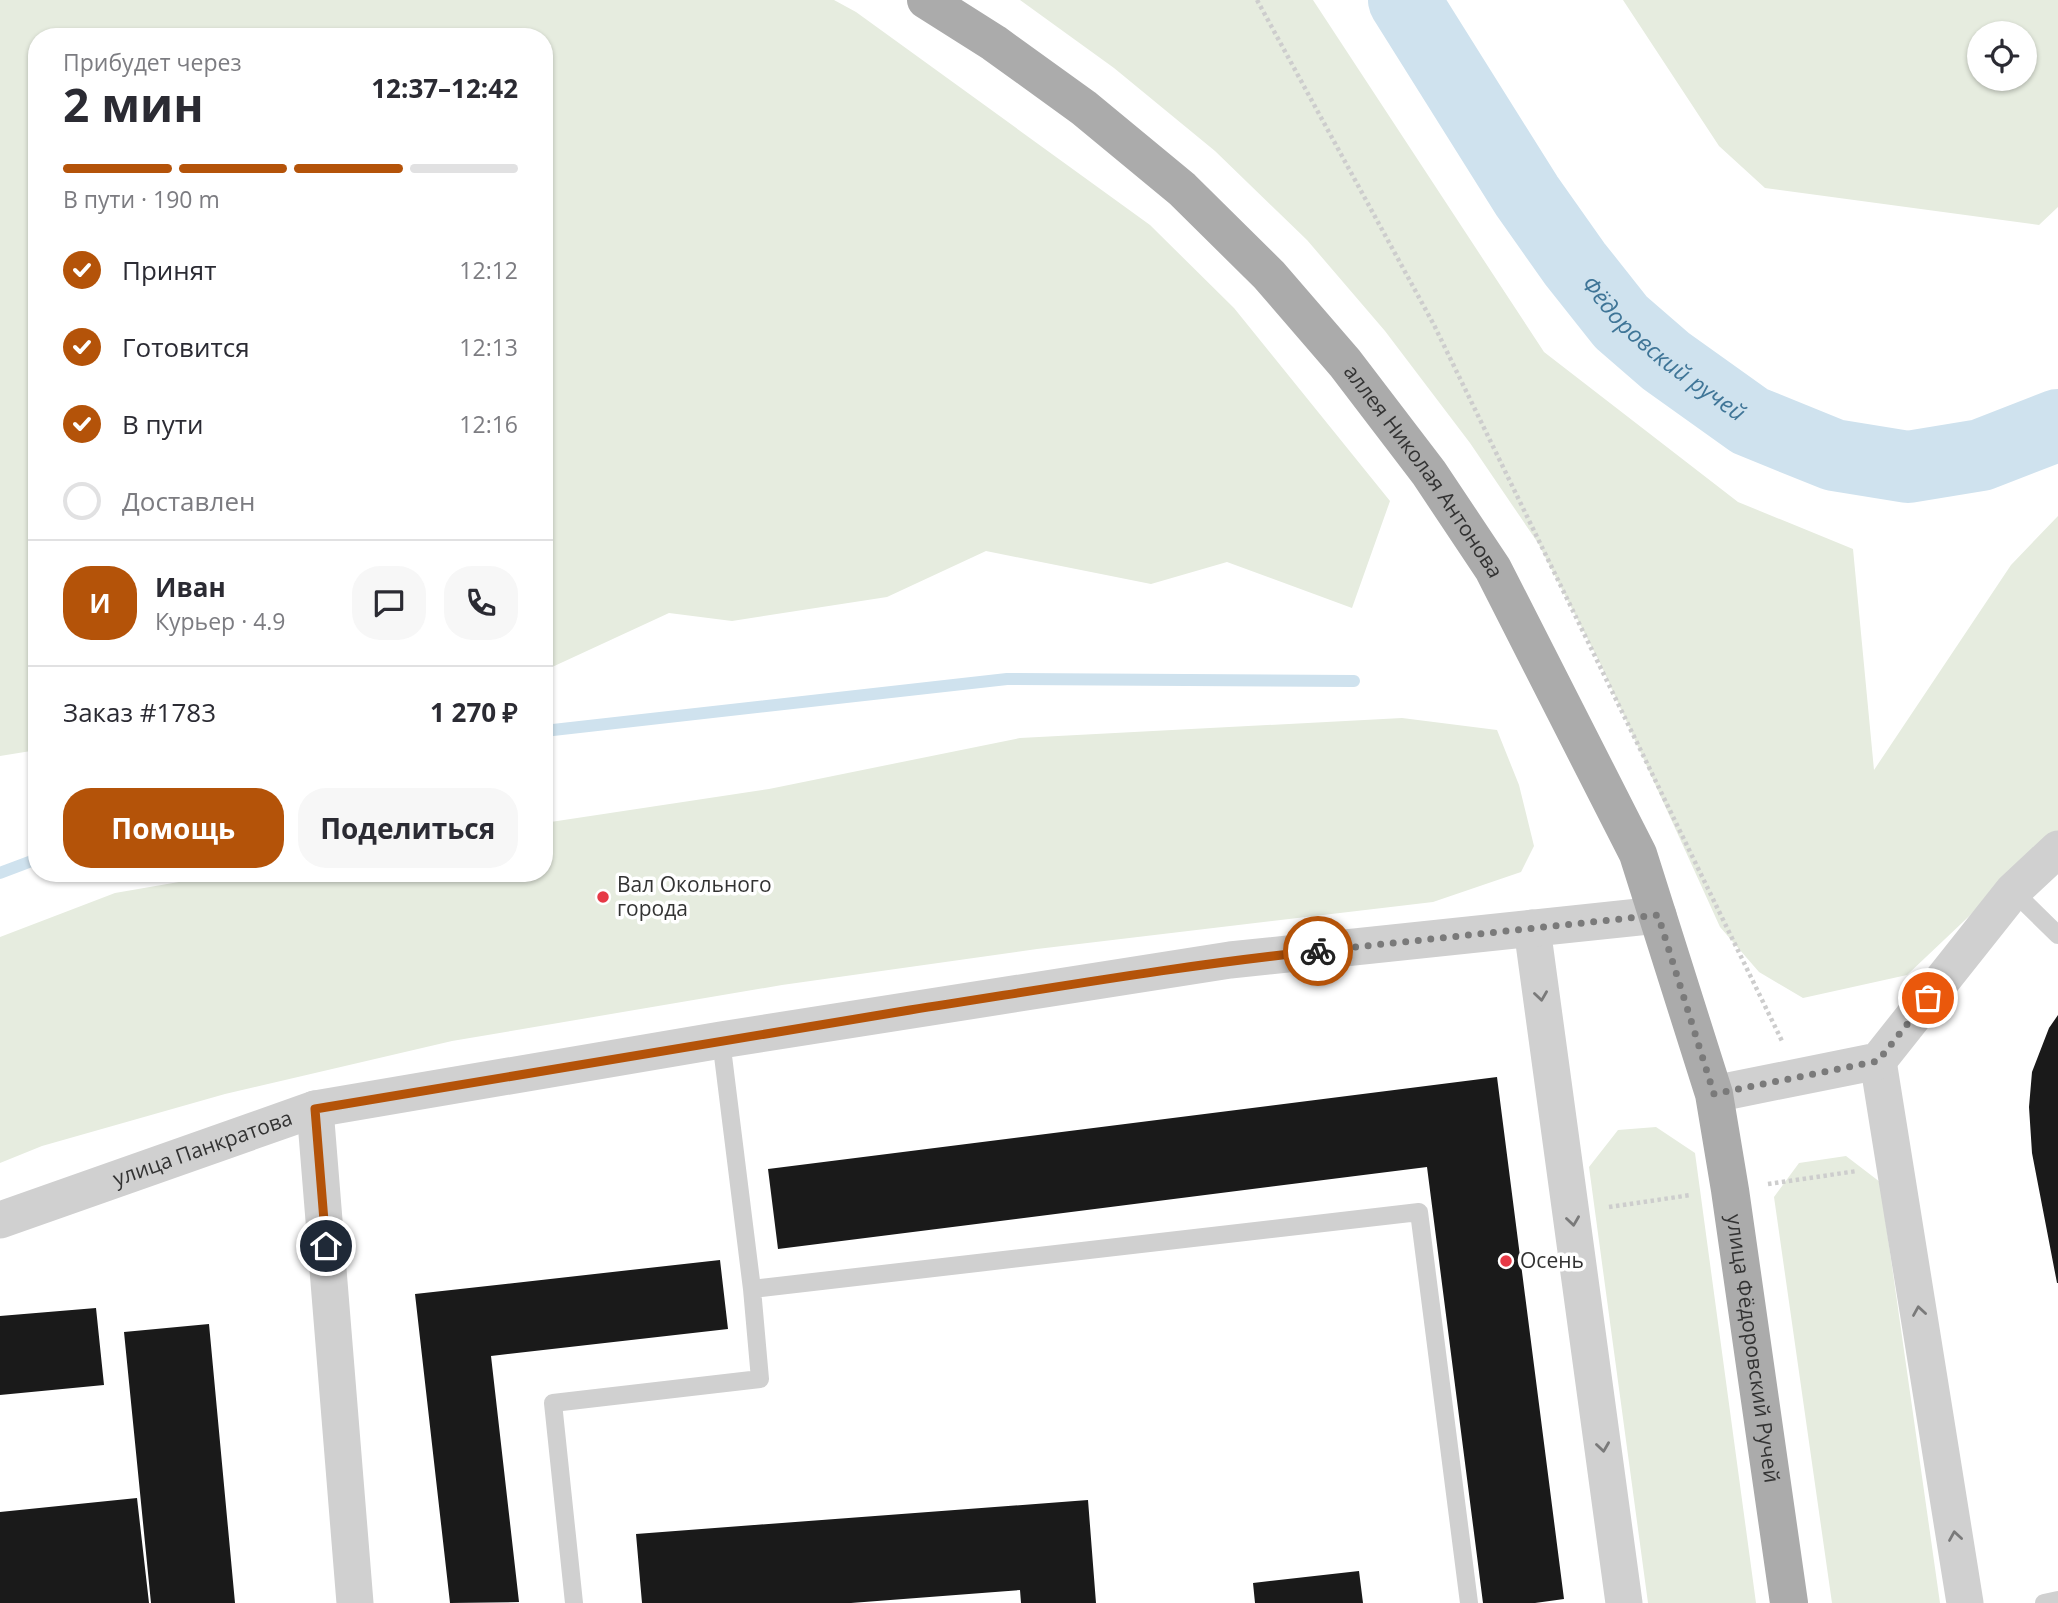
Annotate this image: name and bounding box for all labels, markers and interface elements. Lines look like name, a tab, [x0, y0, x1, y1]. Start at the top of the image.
map controls	[1967, 21, 2037, 91]
button: locate	[1967, 21, 2037, 91]
text: Прибудет через	[63, 46, 242, 78]
text: 12:37–12:42	[371, 70, 518, 106]
text: 2 мин	[63, 73, 204, 135]
text: В пути · 190 m	[63, 183, 220, 215]
icon: check	[63, 251, 101, 289]
text: Принят	[122, 252, 216, 288]
text: 12:12	[459, 254, 518, 286]
water label: Фёдоровский ручей	[1575, 268, 1752, 428]
icon: check	[63, 328, 101, 366]
text: Готовится	[122, 329, 250, 365]
text: 12:13	[459, 331, 518, 363]
street label: аллея Николая Антонова	[1338, 358, 1510, 582]
icon: check	[63, 405, 101, 443]
text: В пути	[122, 406, 203, 442]
text: 12:16	[459, 408, 518, 440]
text: Доставлен	[122, 483, 255, 519]
button: chat	[352, 566, 426, 640]
button: phone	[444, 566, 518, 640]
text: Иван	[155, 569, 226, 605]
text: И	[89, 585, 111, 621]
text: Курьер · 4.9	[155, 605, 286, 637]
text: Заказ #1783	[63, 694, 216, 730]
text: 1 270 ₽	[430, 694, 518, 730]
button: Помощь	[63, 788, 284, 868]
button: Поделиться	[298, 788, 518, 868]
place label: Вал Окольного города	[617, 870, 772, 922]
marker: Вал Окольного города	[595, 889, 611, 905]
courier	[1283, 916, 1353, 986]
icon: bike	[1299, 932, 1337, 970]
pin	[1898, 968, 1958, 1028]
icon: bag	[1909, 979, 1947, 1017]
one-way arrow	[1533, 990, 1548, 1002]
street label: улица Панкратова	[109, 1103, 296, 1192]
street label: улица Фёдоровский Ручей	[1721, 1212, 1787, 1485]
one-way arrow	[1566, 1215, 1581, 1227]
pin	[296, 1216, 356, 1276]
icon: home	[307, 1227, 345, 1265]
place label: Осень	[1520, 1246, 1584, 1274]
marker: Осень	[1498, 1253, 1514, 1269]
one-way arrow	[1912, 1305, 1927, 1317]
one-way arrow	[1596, 1441, 1611, 1453]
one-way arrow	[1948, 1530, 1963, 1541]

